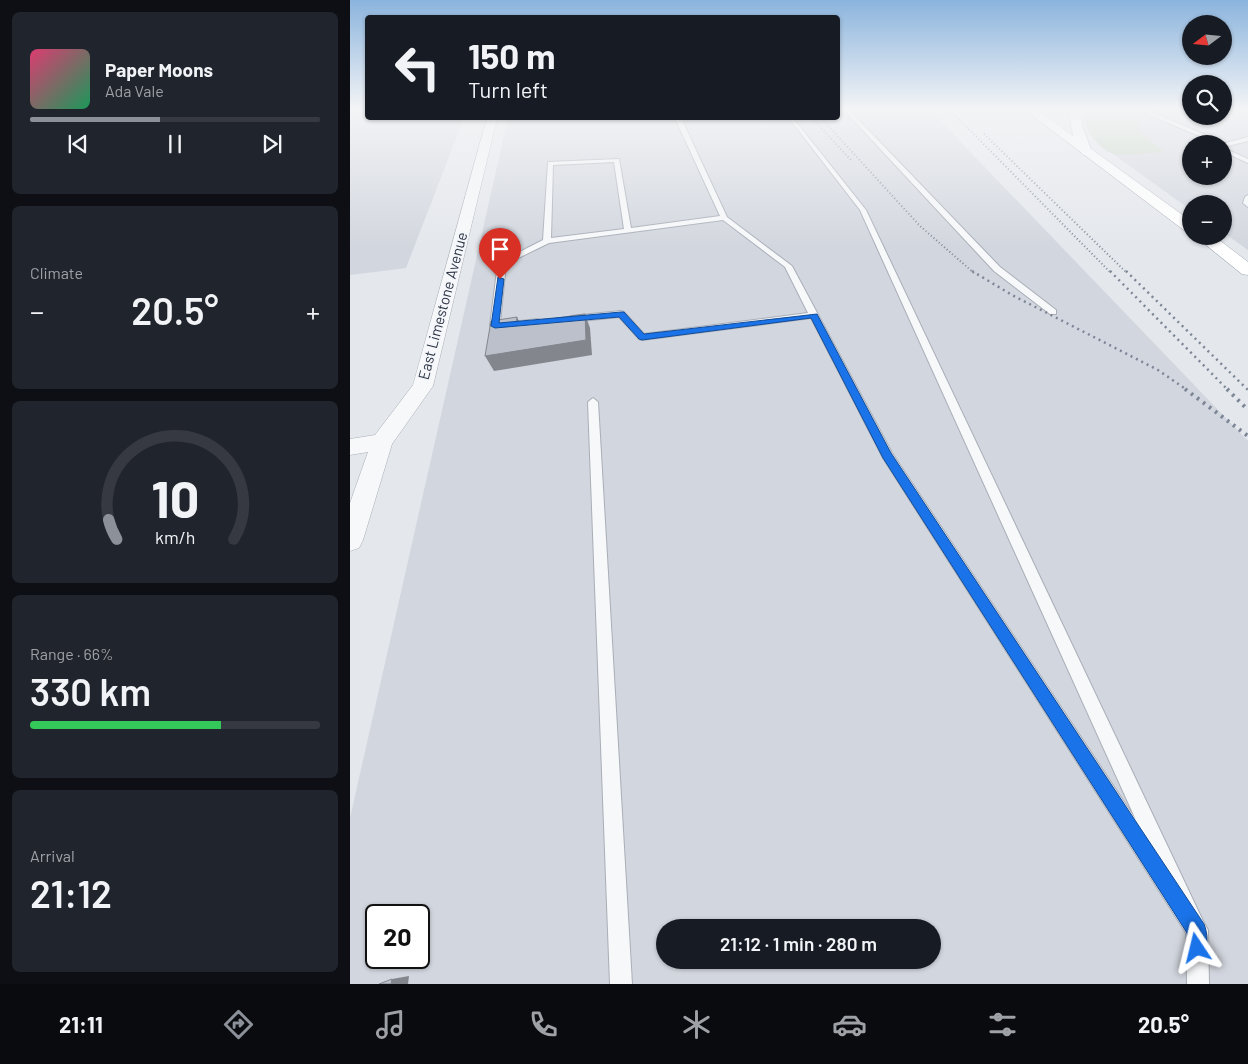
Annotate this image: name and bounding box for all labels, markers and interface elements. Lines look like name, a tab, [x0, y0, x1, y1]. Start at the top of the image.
north arrow	[1182, 15, 1232, 65]
map controls	[1182, 15, 1232, 245]
text: 150 m	[468, 34, 555, 76]
icon: left	[385, 35, 450, 100]
text: Paper Moons	[105, 58, 213, 81]
button: search	[1182, 75, 1232, 125]
text: Turn left	[468, 76, 548, 102]
text: Ada Vale	[105, 81, 164, 100]
icon: previous	[64, 130, 92, 158]
icon: pause	[161, 130, 189, 158]
icon: next	[258, 130, 286, 158]
button: +	[1182, 135, 1232, 185]
button: −	[1182, 195, 1232, 245]
pin	[479, 228, 521, 279]
street label: East Limestone Avenue	[414, 230, 470, 382]
icon: arrive	[486, 235, 514, 263]
text: Climate	[30, 263, 83, 282]
text: 20.5°	[131, 287, 219, 333]
text: −	[30, 294, 44, 328]
text: +	[306, 294, 320, 328]
text: 10	[151, 466, 199, 528]
text: km/h	[155, 526, 195, 548]
text: Range · 66%	[30, 644, 114, 663]
text: 330 km	[30, 668, 151, 714]
text: Arrival	[30, 846, 75, 865]
text: 21:12	[30, 870, 112, 916]
speed limit sign: 20	[365, 904, 430, 969]
position arrow	[1170, 921, 1222, 973]
text: 21:12 · 1 min · 280 m	[720, 932, 877, 955]
icon: directions	[221, 1007, 256, 1042]
icon: music	[373, 1007, 408, 1042]
icon: phone	[526, 1007, 561, 1042]
icon: climate	[679, 1007, 714, 1042]
icon: car	[832, 1007, 867, 1042]
icon: filters	[985, 1007, 1020, 1042]
text: 21:11	[59, 1011, 103, 1037]
text: 20.5°	[1138, 1011, 1189, 1037]

